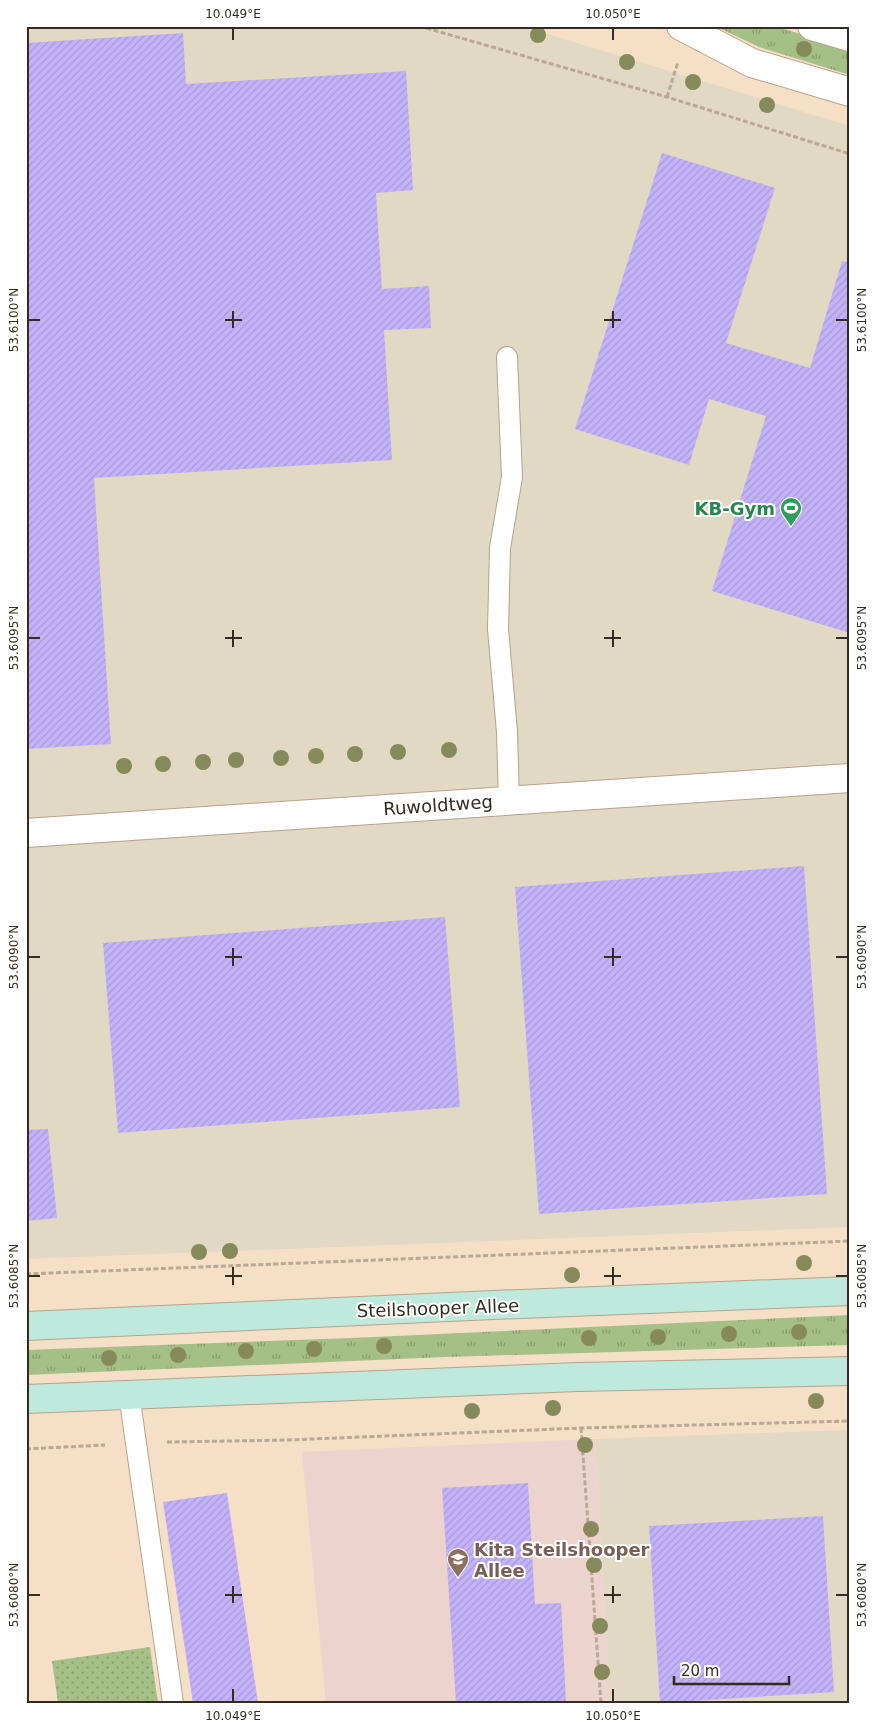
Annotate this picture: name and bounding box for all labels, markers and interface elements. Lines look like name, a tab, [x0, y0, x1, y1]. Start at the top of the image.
text: 10.049°E	[205, 7, 261, 21]
text: 10.050°E	[585, 7, 641, 21]
text: 53.6100°N	[7, 288, 21, 352]
text: 53.6100°N	[855, 288, 869, 352]
sports icon: KB-Gym	[779, 496, 803, 527]
place label: KB-Gym	[695, 498, 775, 519]
text: 53.6095°N	[7, 606, 21, 670]
text: 53.6095°N	[855, 606, 869, 670]
street label: Ruwoldtweg	[383, 791, 493, 819]
text: 53.6090°N	[7, 925, 21, 989]
text: 53.6090°N	[855, 925, 869, 989]
text: 53.6085°N	[7, 1244, 21, 1308]
text: 53.6085°N	[855, 1244, 869, 1308]
street label: Steilshooper Allee	[356, 1295, 520, 1321]
place label: Kita Steilshooper Allee	[474, 1539, 650, 1581]
school or university icon: Kita Steilshooper Allee	[446, 1547, 470, 1578]
text: 53.6080°N	[7, 1563, 21, 1627]
text: 53.6080°N	[855, 1563, 869, 1627]
scale bar	[674, 1654, 788, 1686]
text: 20 m	[681, 1662, 719, 1680]
text: 10.049°E	[205, 1709, 261, 1723]
text: 10.050°E	[585, 1709, 641, 1723]

